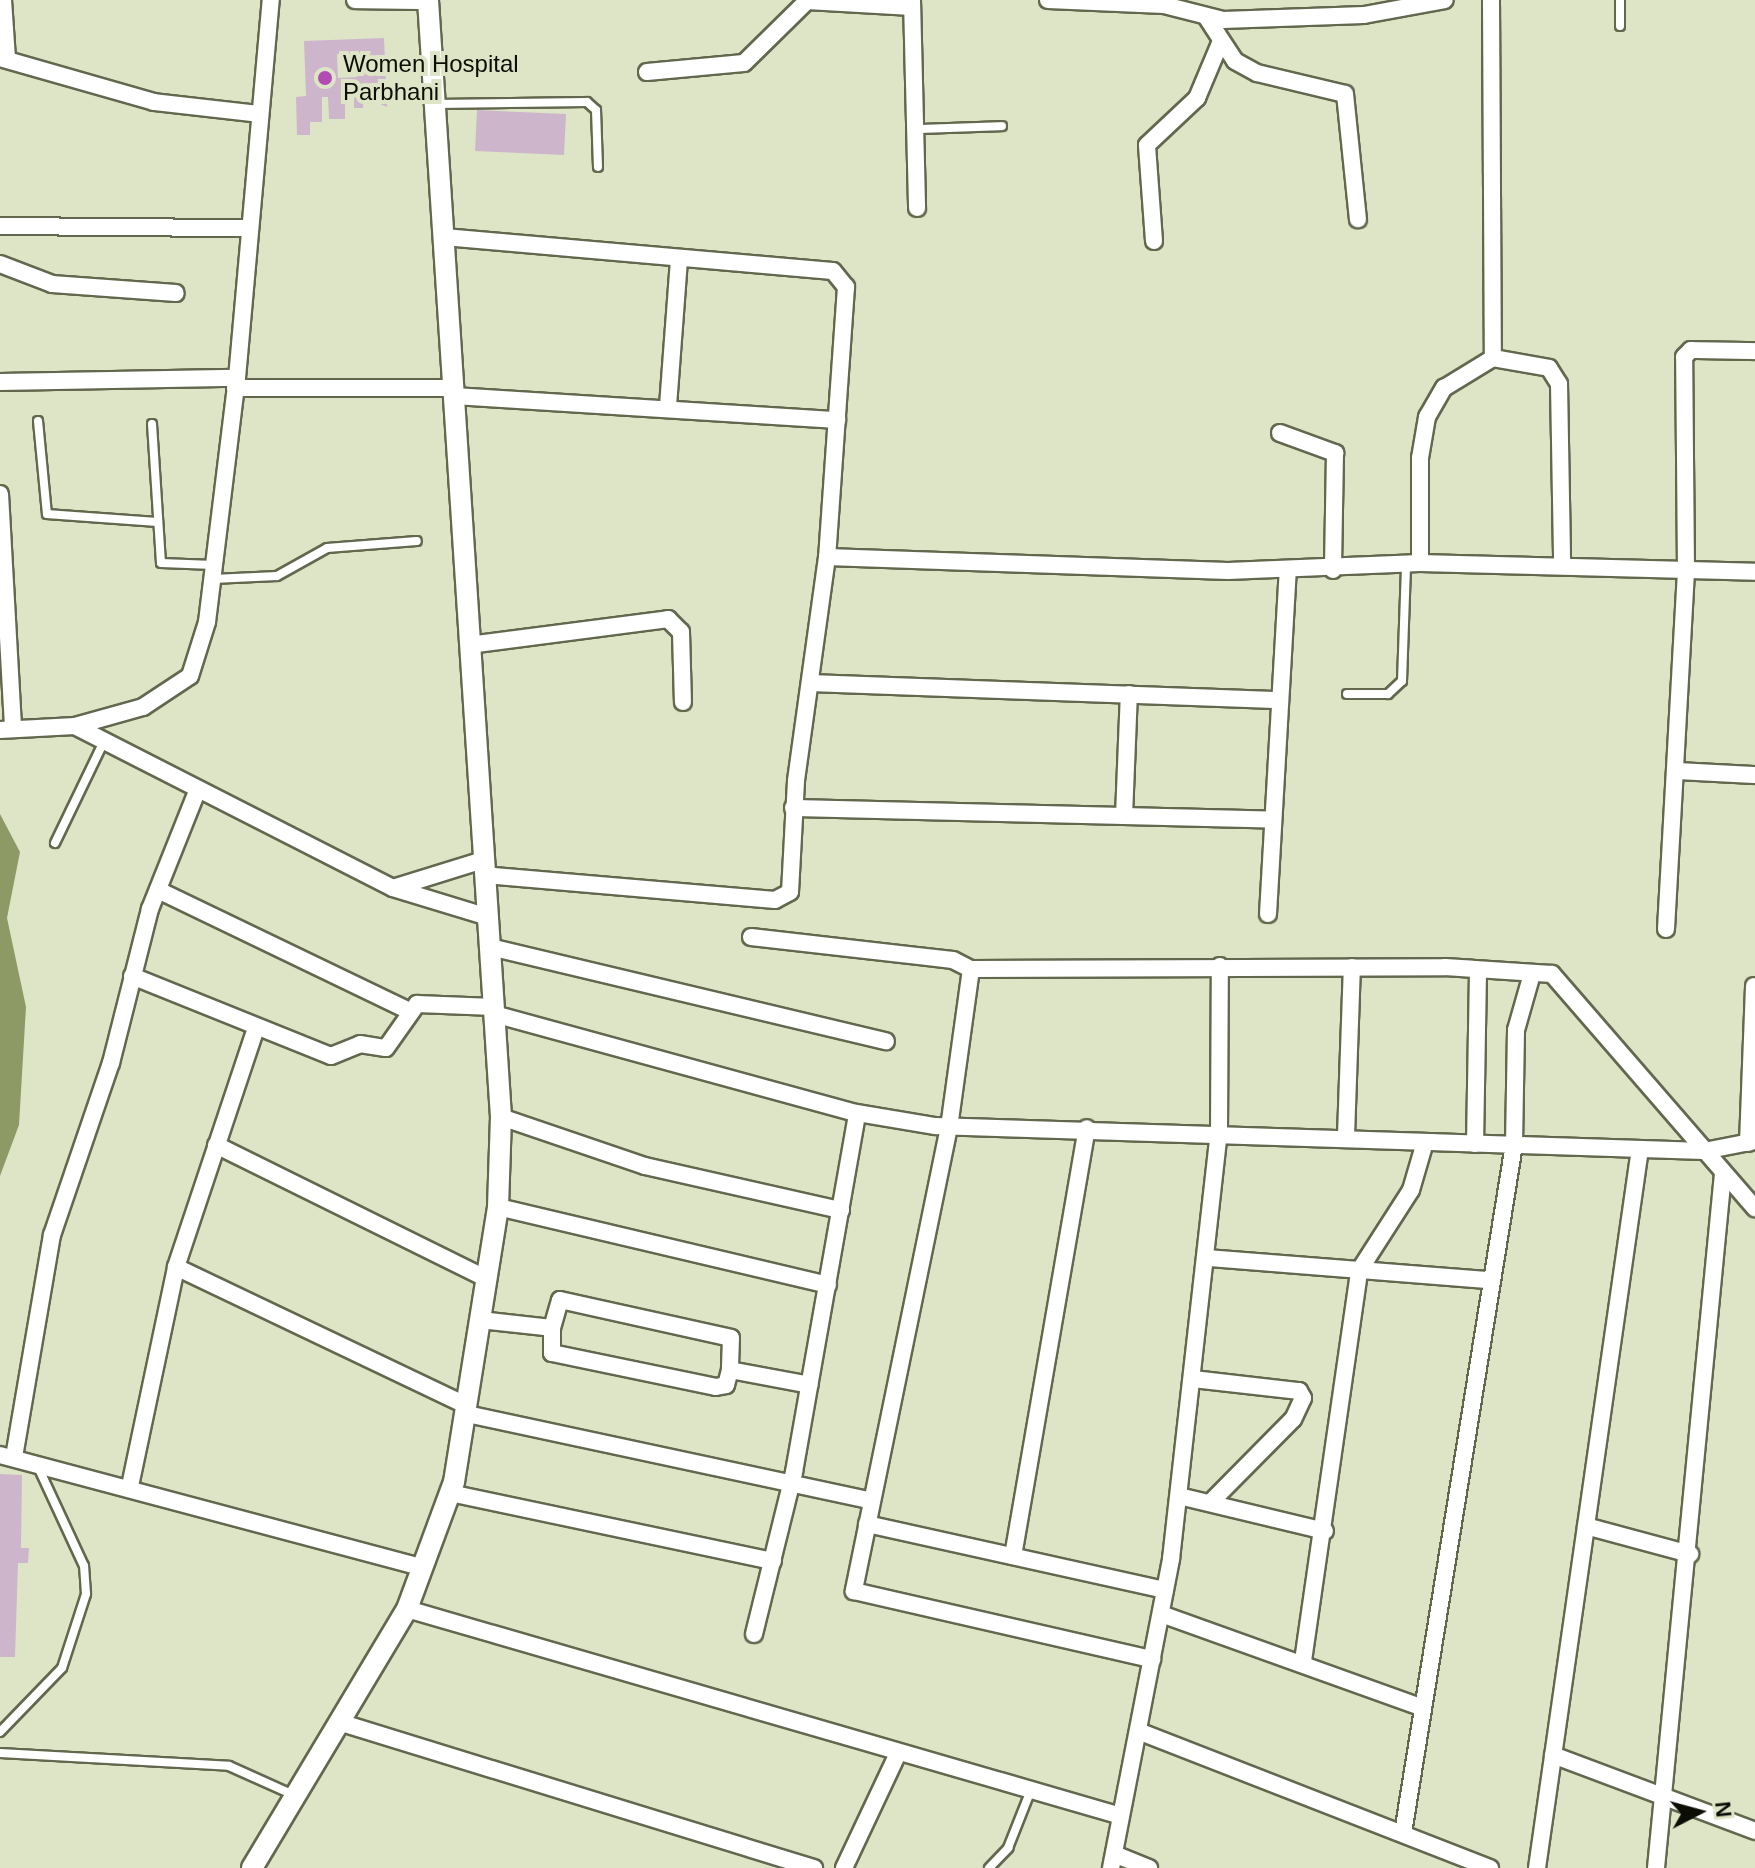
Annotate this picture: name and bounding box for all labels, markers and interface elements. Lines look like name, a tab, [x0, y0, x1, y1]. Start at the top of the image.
place label: Women Hospital Parbhani	[343, 50, 519, 106]
marker: Women Hospital Parbhani	[314, 67, 336, 89]
north arrow	[1659, 1772, 1739, 1852]
text: N	[1710, 1800, 1737, 1819]

